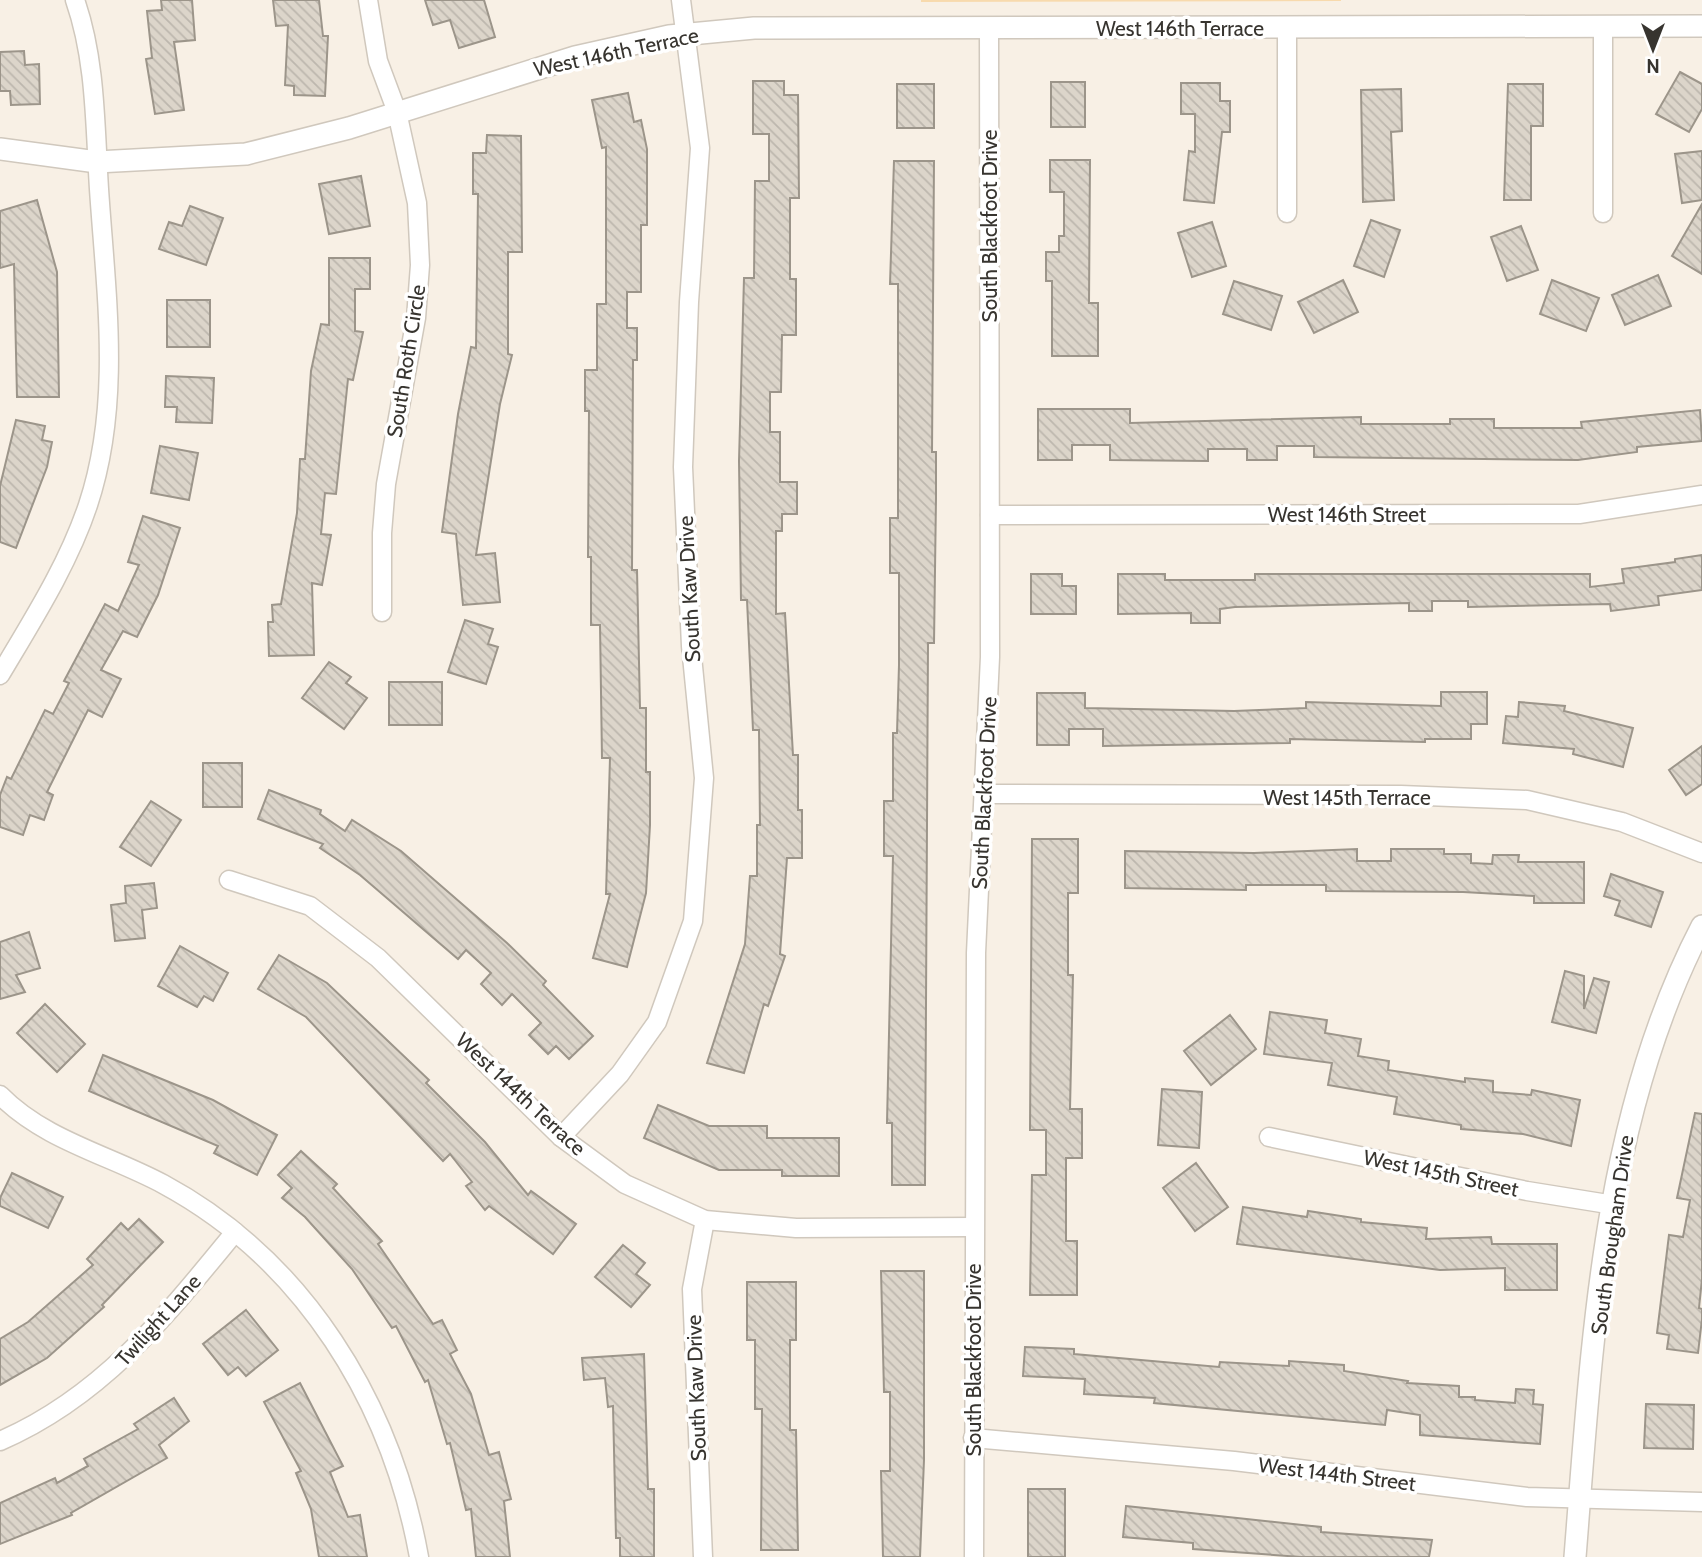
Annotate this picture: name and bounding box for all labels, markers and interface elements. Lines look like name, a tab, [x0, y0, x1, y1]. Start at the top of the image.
north arrow	[1618, 14, 1688, 84]
street label: West 146th Terrace	[1096, 16, 1264, 41]
street label: West 146th Terrace	[531, 22, 701, 82]
text: N	[1646, 54, 1660, 77]
street label: South Blackfoot Drive	[977, 129, 1002, 323]
street label: South Roth Circle	[382, 283, 430, 439]
street label: West 146th Street	[1268, 502, 1426, 527]
street label: South Kaw Drive	[673, 515, 705, 663]
street label: South Blackfoot Drive	[966, 696, 1002, 890]
street label: West 145th Terrace	[1263, 785, 1431, 810]
street label: West 144th Terrace	[451, 1027, 591, 1161]
street label: South Brougham Drive	[1586, 1133, 1638, 1337]
street label: West 145th Street	[1361, 1144, 1521, 1202]
street label: South Blackfoot Drive	[961, 1263, 986, 1457]
street label: Twilight Lane	[110, 1269, 206, 1371]
street label: South Kaw Drive	[681, 1314, 711, 1462]
street label: West 144th Street	[1257, 1452, 1417, 1496]

